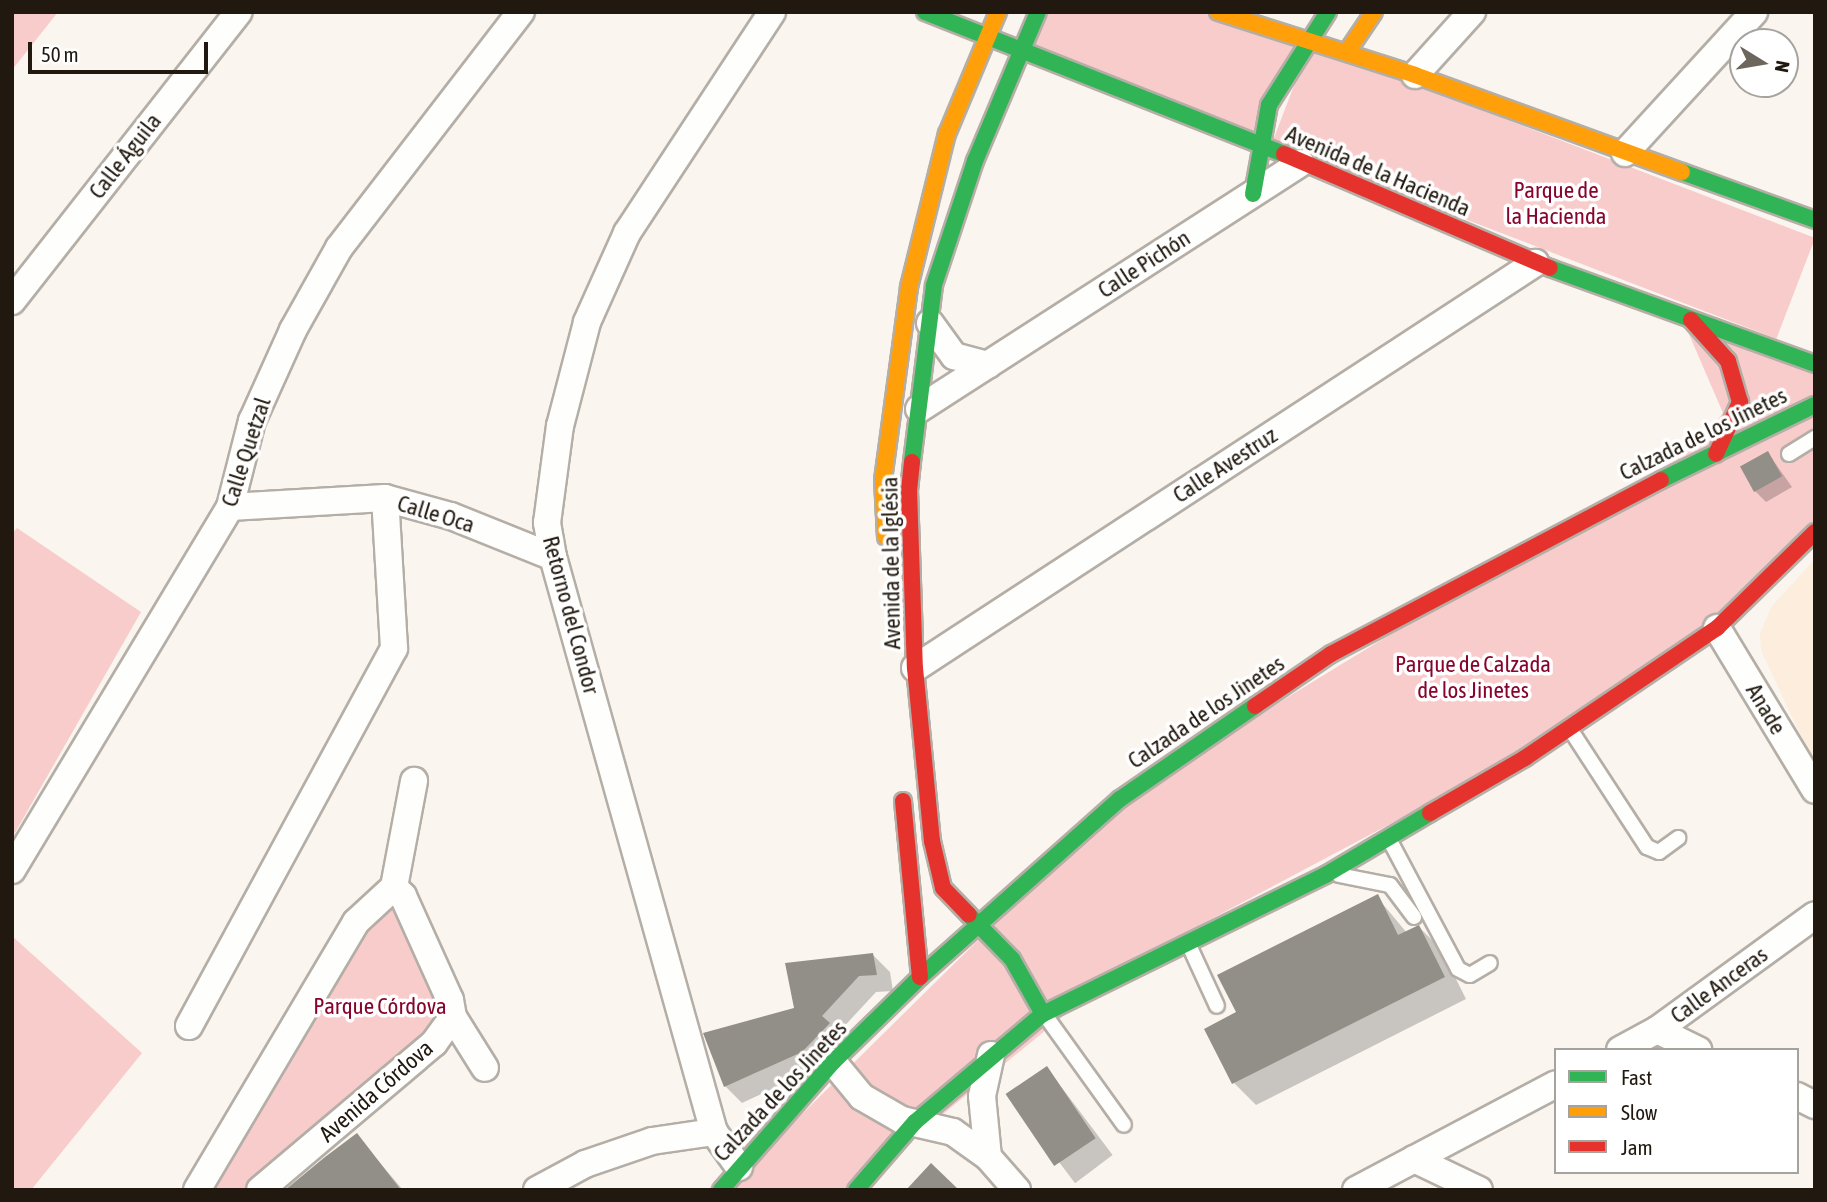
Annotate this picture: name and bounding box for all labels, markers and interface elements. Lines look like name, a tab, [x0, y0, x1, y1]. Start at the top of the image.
scale bar	[32, 28, 212, 72]
north arrow	[1729, 28, 1799, 98]
text: 50 m	[41, 42, 79, 66]
text: N	[1771, 59, 1795, 74]
street label: Calle Águila	[83, 108, 167, 204]
street label: Avenida de la Hacienda	[1282, 120, 1474, 222]
park label: Parque de la Hacienda	[1506, 176, 1606, 230]
street label: Calle Pichón	[1093, 224, 1195, 304]
street label: Calzada de los Jinetes	[1615, 382, 1791, 486]
street label: Calle Quetzal	[215, 394, 277, 510]
street label: Calle Avestruz	[1168, 421, 1282, 509]
street label: Avenida de la Iglésia	[876, 476, 906, 650]
street label: Calle Oca	[394, 489, 478, 539]
street label: Retorno del Condor	[537, 533, 605, 697]
street label: Calzada de los Jinetes	[1123, 650, 1289, 774]
park label: Parque de Calzada de los Jinetes	[1395, 650, 1551, 704]
street label: Anade	[1740, 679, 1792, 739]
street label: Calle Anceras	[1665, 941, 1773, 1029]
park label: Parque Córdova	[313, 992, 447, 1020]
street label: Calzada de los Jinetes	[708, 1015, 852, 1167]
street label: Avenida Córdova	[314, 1034, 438, 1148]
legend	[1554, 1048, 1799, 1174]
text: Fast	[1621, 1065, 1652, 1089]
text: Slow	[1621, 1100, 1657, 1124]
text: Jam	[1621, 1135, 1653, 1159]

